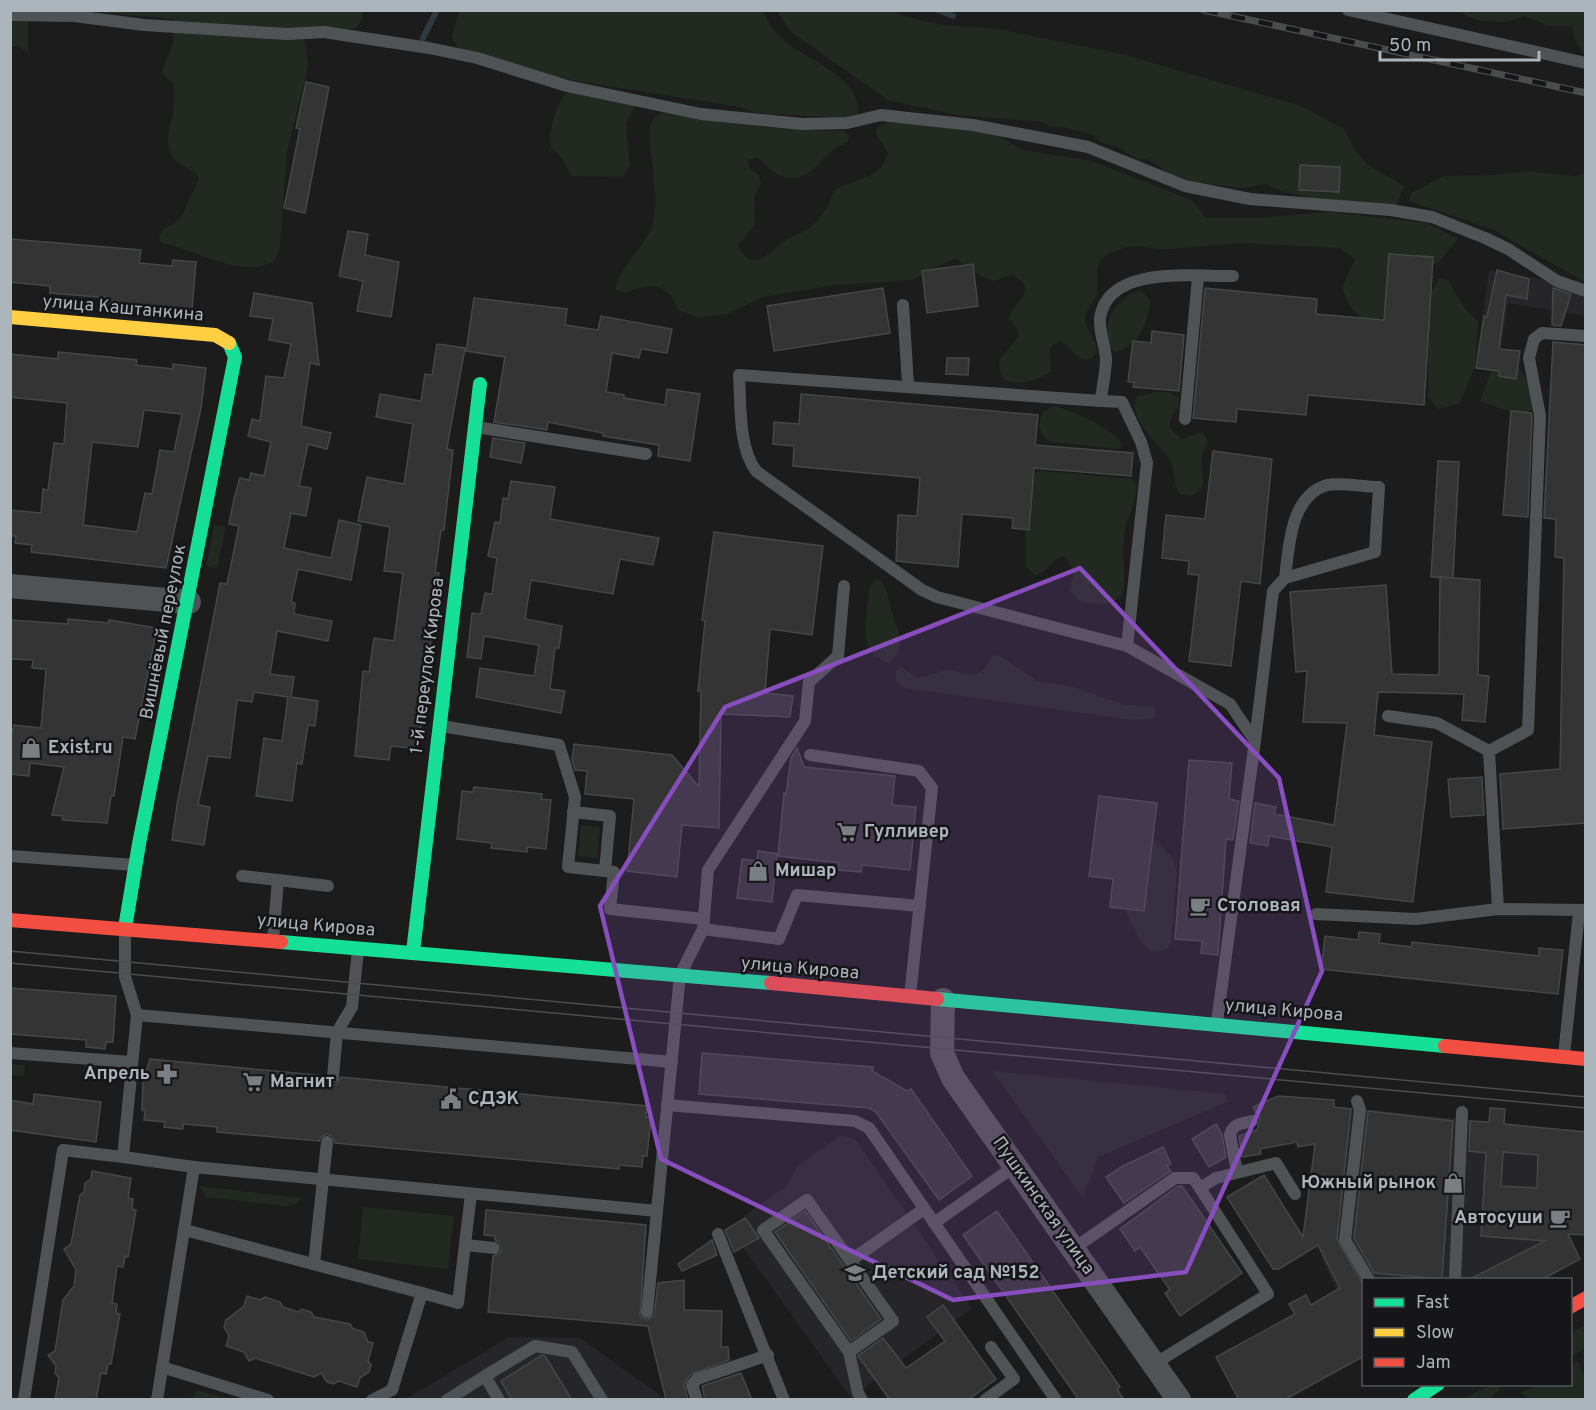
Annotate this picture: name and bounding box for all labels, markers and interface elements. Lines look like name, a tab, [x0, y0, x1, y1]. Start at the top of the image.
scale bar	[1380, 24, 1539, 62]
text: 50 m	[1389, 35, 1431, 58]
street label: улица Каштанкина	[41, 290, 205, 328]
street label: Вишнёвый переулок	[136, 542, 192, 722]
street label: 1-й переулок Кирова	[406, 577, 450, 755]
shop icon: Exist.ru	[19, 736, 43, 760]
place label: Exist.ru	[48, 737, 113, 760]
supermarket icon: Гулливер	[835, 820, 859, 844]
place label: Гулливер	[864, 821, 949, 844]
shop icon: Мишар	[746, 859, 770, 883]
place label: Мишар	[775, 860, 836, 883]
cafe icon: Столовая	[1188, 894, 1212, 918]
place label: Столовая	[1217, 895, 1301, 918]
street label: улица Кирова	[256, 909, 376, 943]
street label: улица Кирова	[740, 952, 860, 986]
street label: улица Кирова	[1224, 994, 1344, 1028]
pharmacy icon: Апрель	[155, 1062, 179, 1086]
place label: Апрель	[84, 1063, 150, 1086]
supermarket icon: Магнит	[241, 1070, 265, 1094]
place label: Магнит	[270, 1071, 335, 1094]
public building icon: СДЭК	[439, 1087, 463, 1111]
place label: СДЭК	[468, 1088, 520, 1111]
street label: Пушкинская улица	[987, 1132, 1099, 1280]
shop icon: Южный рынок	[1441, 1171, 1465, 1195]
place label: Южный рынок	[1301, 1172, 1436, 1195]
cafe icon: Автосуши	[1548, 1206, 1572, 1230]
place label: Автосуши	[1454, 1207, 1543, 1230]
school or university icon: Детский сад №152	[843, 1261, 867, 1285]
place label: Детский сад №152	[872, 1262, 1040, 1285]
legend	[1362, 1278, 1572, 1386]
text: Fast	[1416, 1292, 1449, 1315]
text: Slow	[1416, 1322, 1454, 1345]
text: Jam	[1416, 1352, 1451, 1375]

